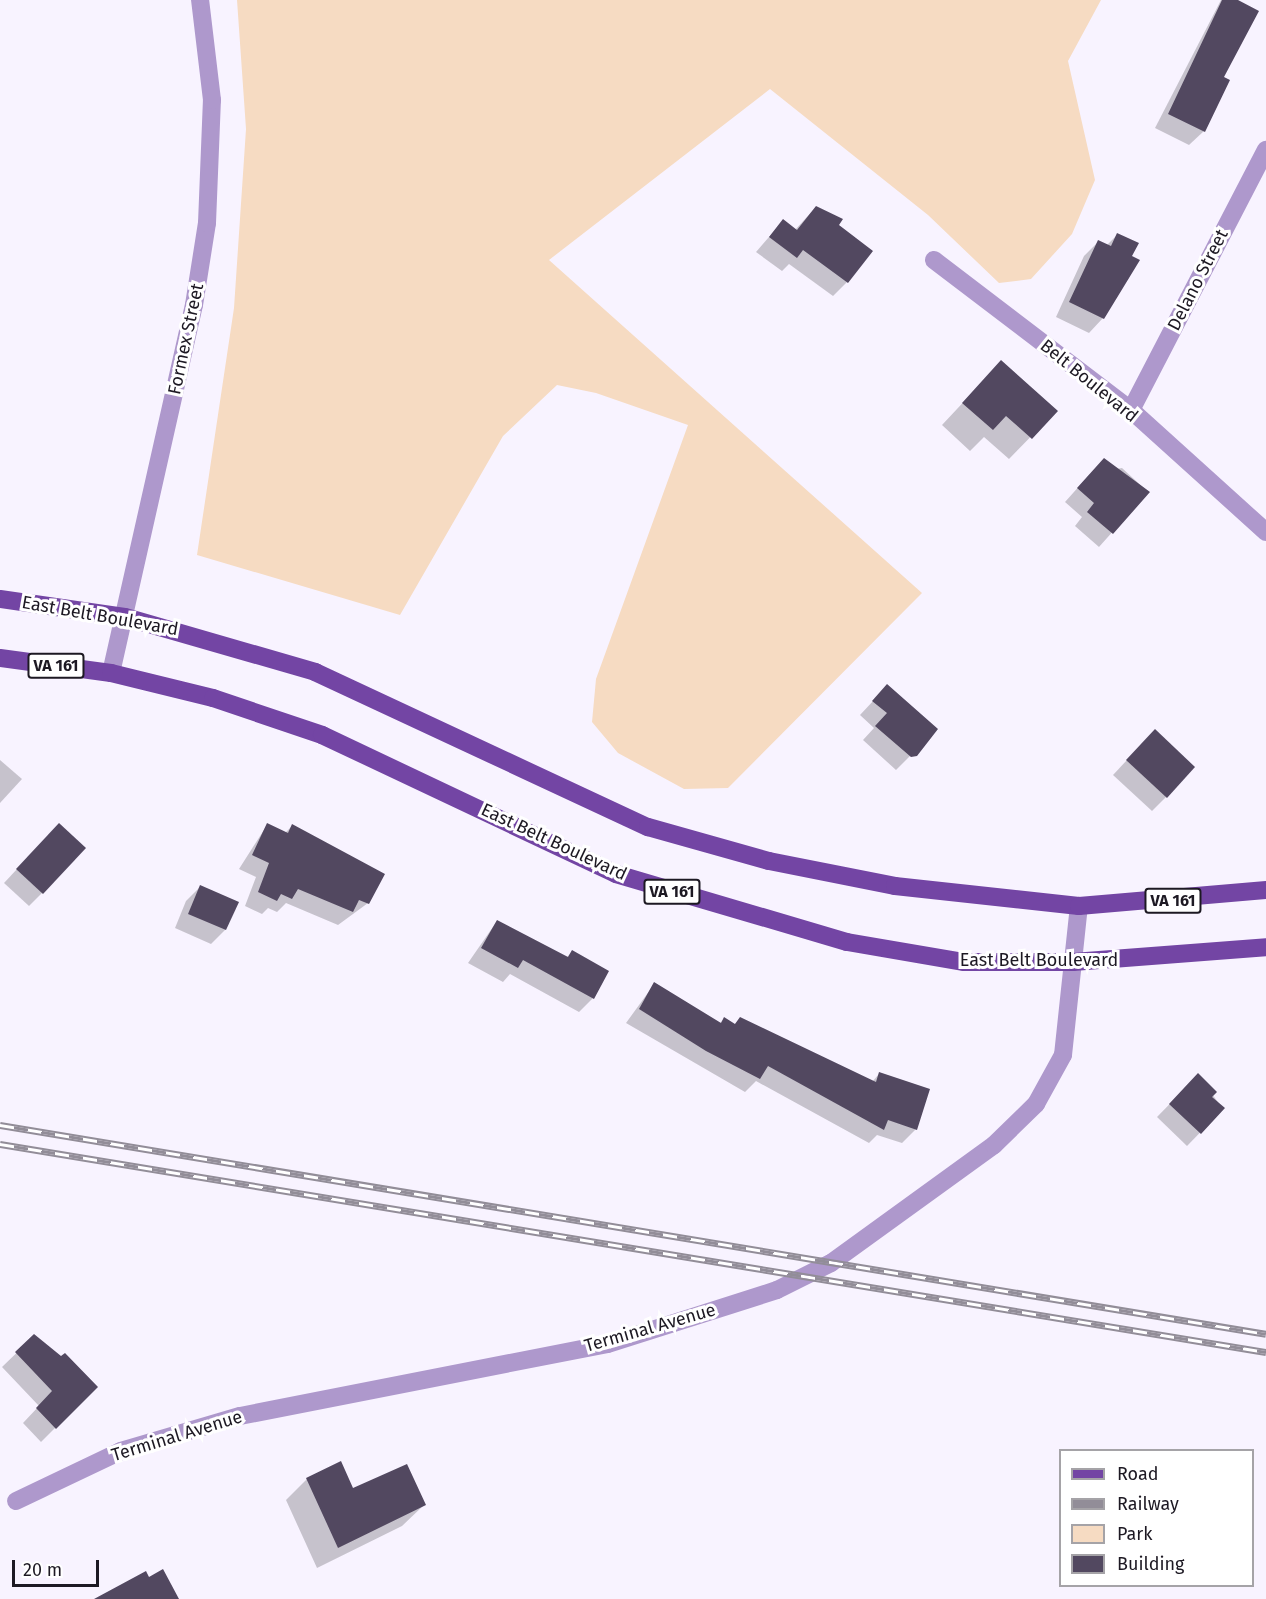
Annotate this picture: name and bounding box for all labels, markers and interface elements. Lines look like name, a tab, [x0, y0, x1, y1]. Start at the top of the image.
street label: Delano Street	[1163, 226, 1233, 334]
street label: Formex Street	[164, 281, 208, 397]
street label: Belt Boulevard	[1036, 335, 1142, 427]
street label: East Belt Boulevard	[20, 592, 180, 640]
road number: VA 161	[26, 653, 86, 679]
street label: East Belt Boulevard	[478, 799, 630, 885]
road number: VA 161	[642, 879, 702, 905]
road number: VA 161	[1143, 888, 1203, 914]
street label: East Belt Boulevard	[960, 949, 1118, 971]
street label: Terminal Avenue	[582, 1299, 718, 1357]
street label: Terminal Avenue	[109, 1406, 245, 1466]
legend	[1059, 1449, 1254, 1587]
text: Road	[1117, 1463, 1159, 1485]
text: Railway	[1117, 1493, 1179, 1515]
text: Park	[1117, 1523, 1152, 1545]
scale bar	[15, 1548, 102, 1586]
text: Building	[1117, 1553, 1184, 1575]
text: 20 m	[23, 1559, 62, 1581]

